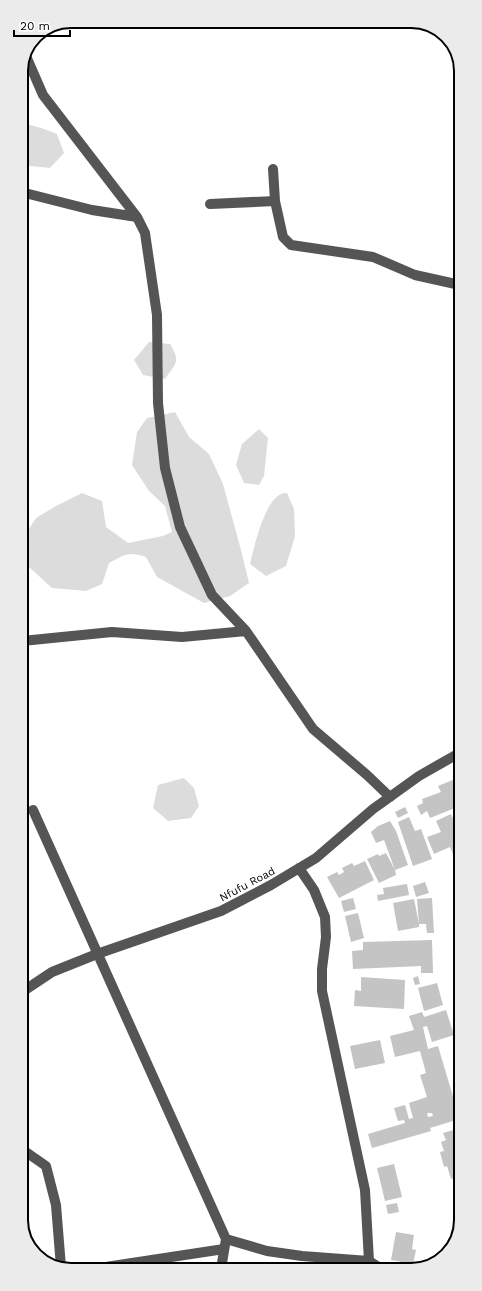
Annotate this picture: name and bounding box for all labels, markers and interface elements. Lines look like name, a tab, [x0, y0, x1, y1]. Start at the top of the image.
scale bar	[14, 12, 70, 38]
text: 20 m	[20, 19, 50, 33]
street label: Nfufu Road	[217, 864, 277, 904]

